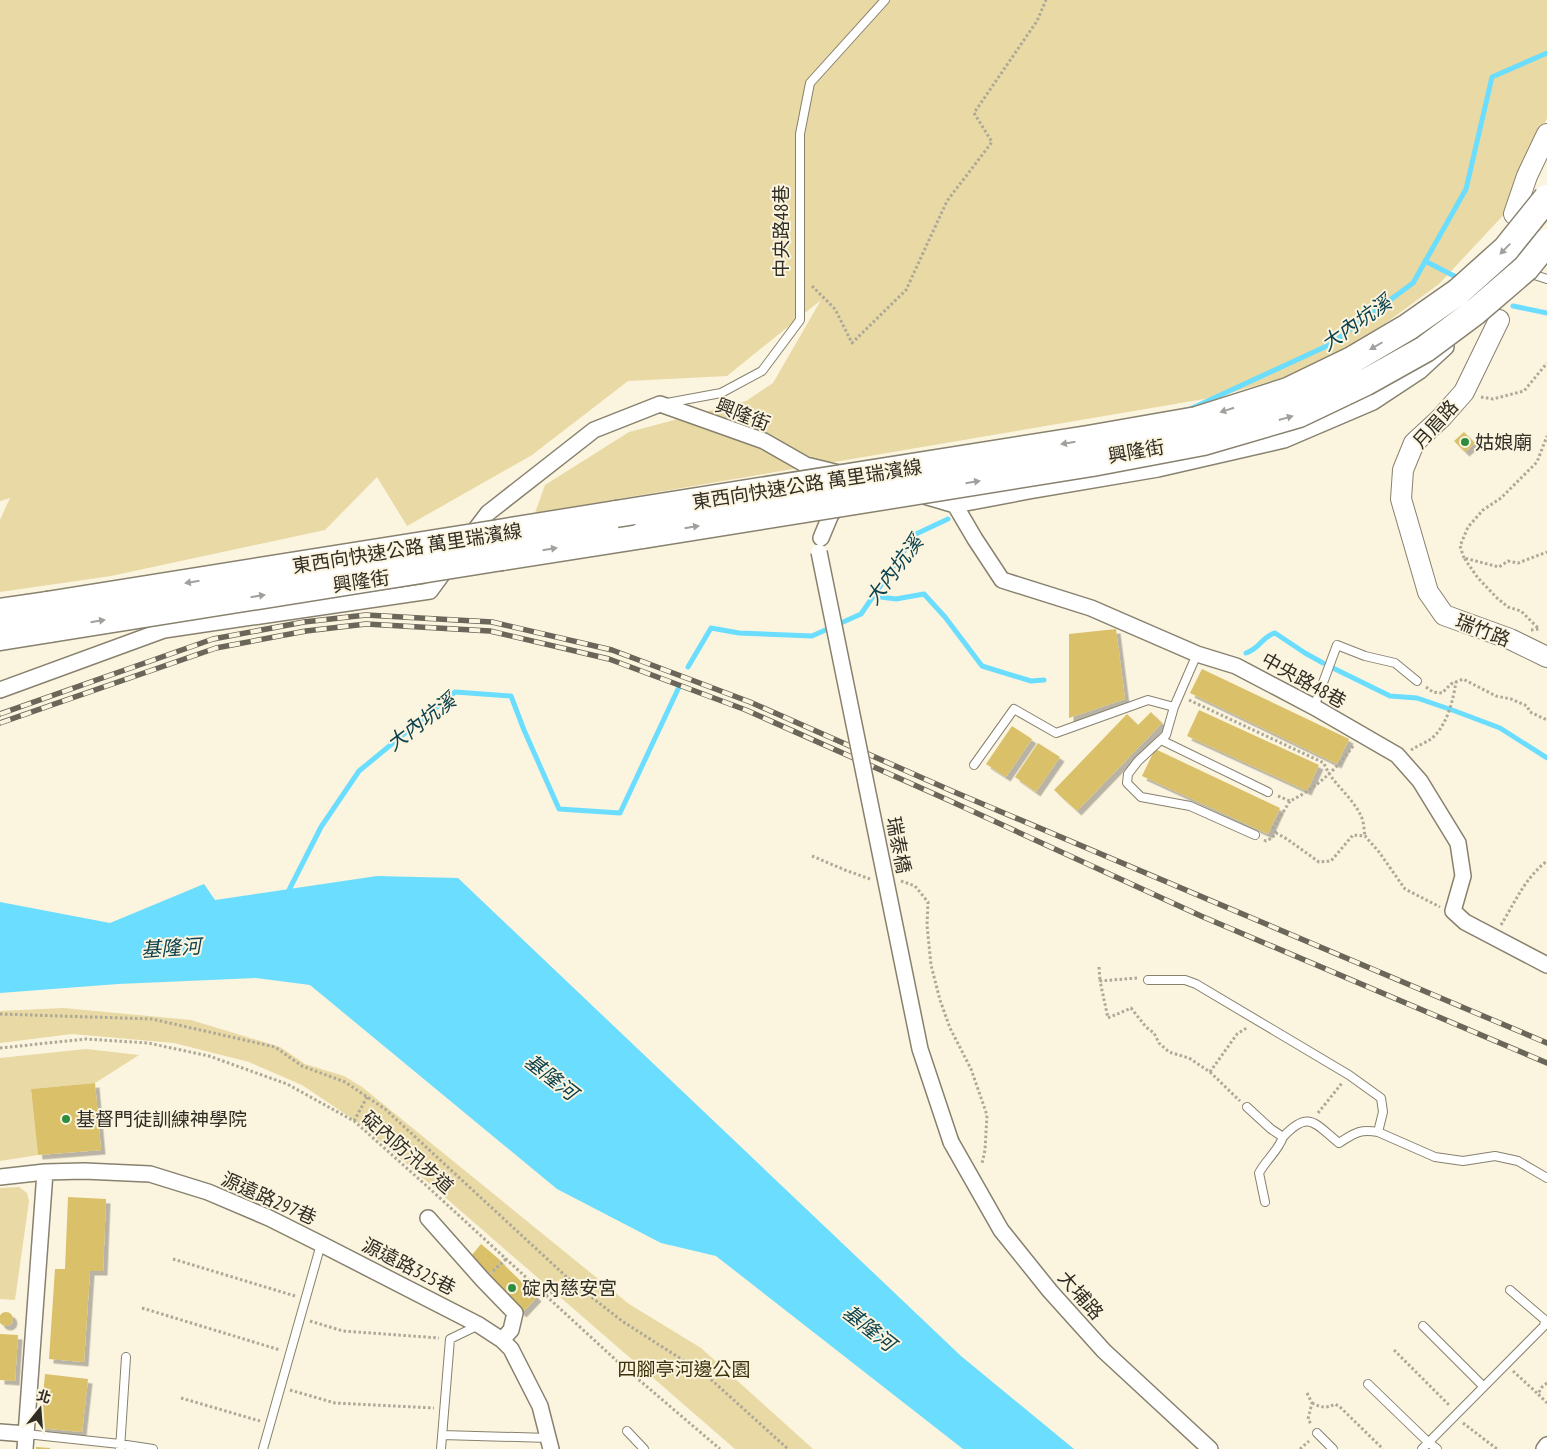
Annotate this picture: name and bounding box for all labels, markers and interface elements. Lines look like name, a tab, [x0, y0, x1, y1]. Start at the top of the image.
street label: 中央路48巷	[769, 184, 793, 278]
one-way arrow	[1499, 242, 1511, 254]
water label: 大內坑溪	[1316, 288, 1399, 357]
one-way arrow	[1369, 342, 1382, 351]
street label: 興隆街	[712, 393, 774, 435]
street label: 月眉路	[1407, 395, 1463, 453]
one-way arrow	[1219, 407, 1234, 415]
one-way arrow	[1279, 413, 1294, 421]
place label: 姑娘廟	[1475, 430, 1532, 454]
street label: 興隆街	[1106, 434, 1166, 468]
marker: 姑娘廟	[1459, 436, 1471, 448]
one-way arrow	[1060, 439, 1076, 447]
street label: 東西向快速公路 萬里瑞濱線	[691, 454, 923, 514]
one-way arrow	[965, 478, 981, 486]
street label: 東西向快速公路 萬里瑞濱線	[291, 518, 523, 578]
one-way arrow	[684, 523, 700, 531]
water label: 大內坑溪	[860, 528, 930, 610]
one-way arrow	[542, 545, 558, 553]
street label: 興隆街	[331, 565, 391, 597]
one-way arrow	[183, 578, 199, 586]
one-way arrow	[251, 591, 267, 599]
street label: 瑞竹路	[1452, 609, 1514, 651]
one-way arrow	[90, 617, 106, 625]
street label: 中央路48巷	[1257, 647, 1351, 713]
water label: 大內坑溪	[381, 686, 463, 756]
street label: 瑞泰橋	[882, 815, 916, 875]
water label: 基隆河	[140, 933, 206, 963]
water label: 基隆河	[519, 1048, 586, 1108]
street label: 碇內防汛步道	[357, 1106, 459, 1198]
place label: 基督門徒訓練神學院	[76, 1107, 247, 1131]
marker: 基督門徒訓練神學院	[60, 1113, 72, 1125]
street label: 源遠路297巷	[218, 1166, 320, 1230]
street label: 源遠路325巷	[358, 1232, 460, 1300]
street label: 大埔路	[1053, 1266, 1109, 1324]
place label: 碇內慈安宮	[522, 1276, 617, 1300]
marker: 碇內慈安宮	[506, 1282, 518, 1294]
water label: 基隆河	[837, 1299, 904, 1359]
park label: 四腳亭河邊公園	[617, 1357, 751, 1381]
north arrow	[15, 1384, 65, 1434]
text: 北	[34, 1386, 53, 1407]

